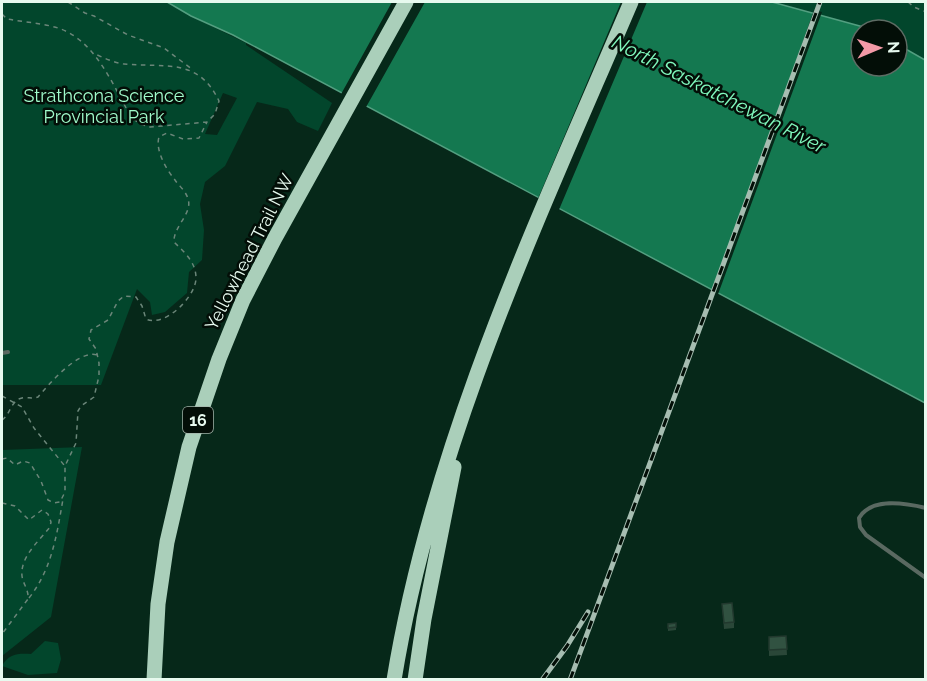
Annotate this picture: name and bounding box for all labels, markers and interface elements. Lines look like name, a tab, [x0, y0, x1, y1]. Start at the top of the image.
north arrow	[849, 18, 909, 78]
water label: North Saskatchewan River	[608, 30, 831, 159]
text: N	[884, 41, 903, 54]
park label: Strathcona Science Provincial Park	[24, 85, 185, 127]
street label: Yellowhead Trail NW	[200, 170, 298, 334]
road number: 16	[183, 407, 213, 433]

